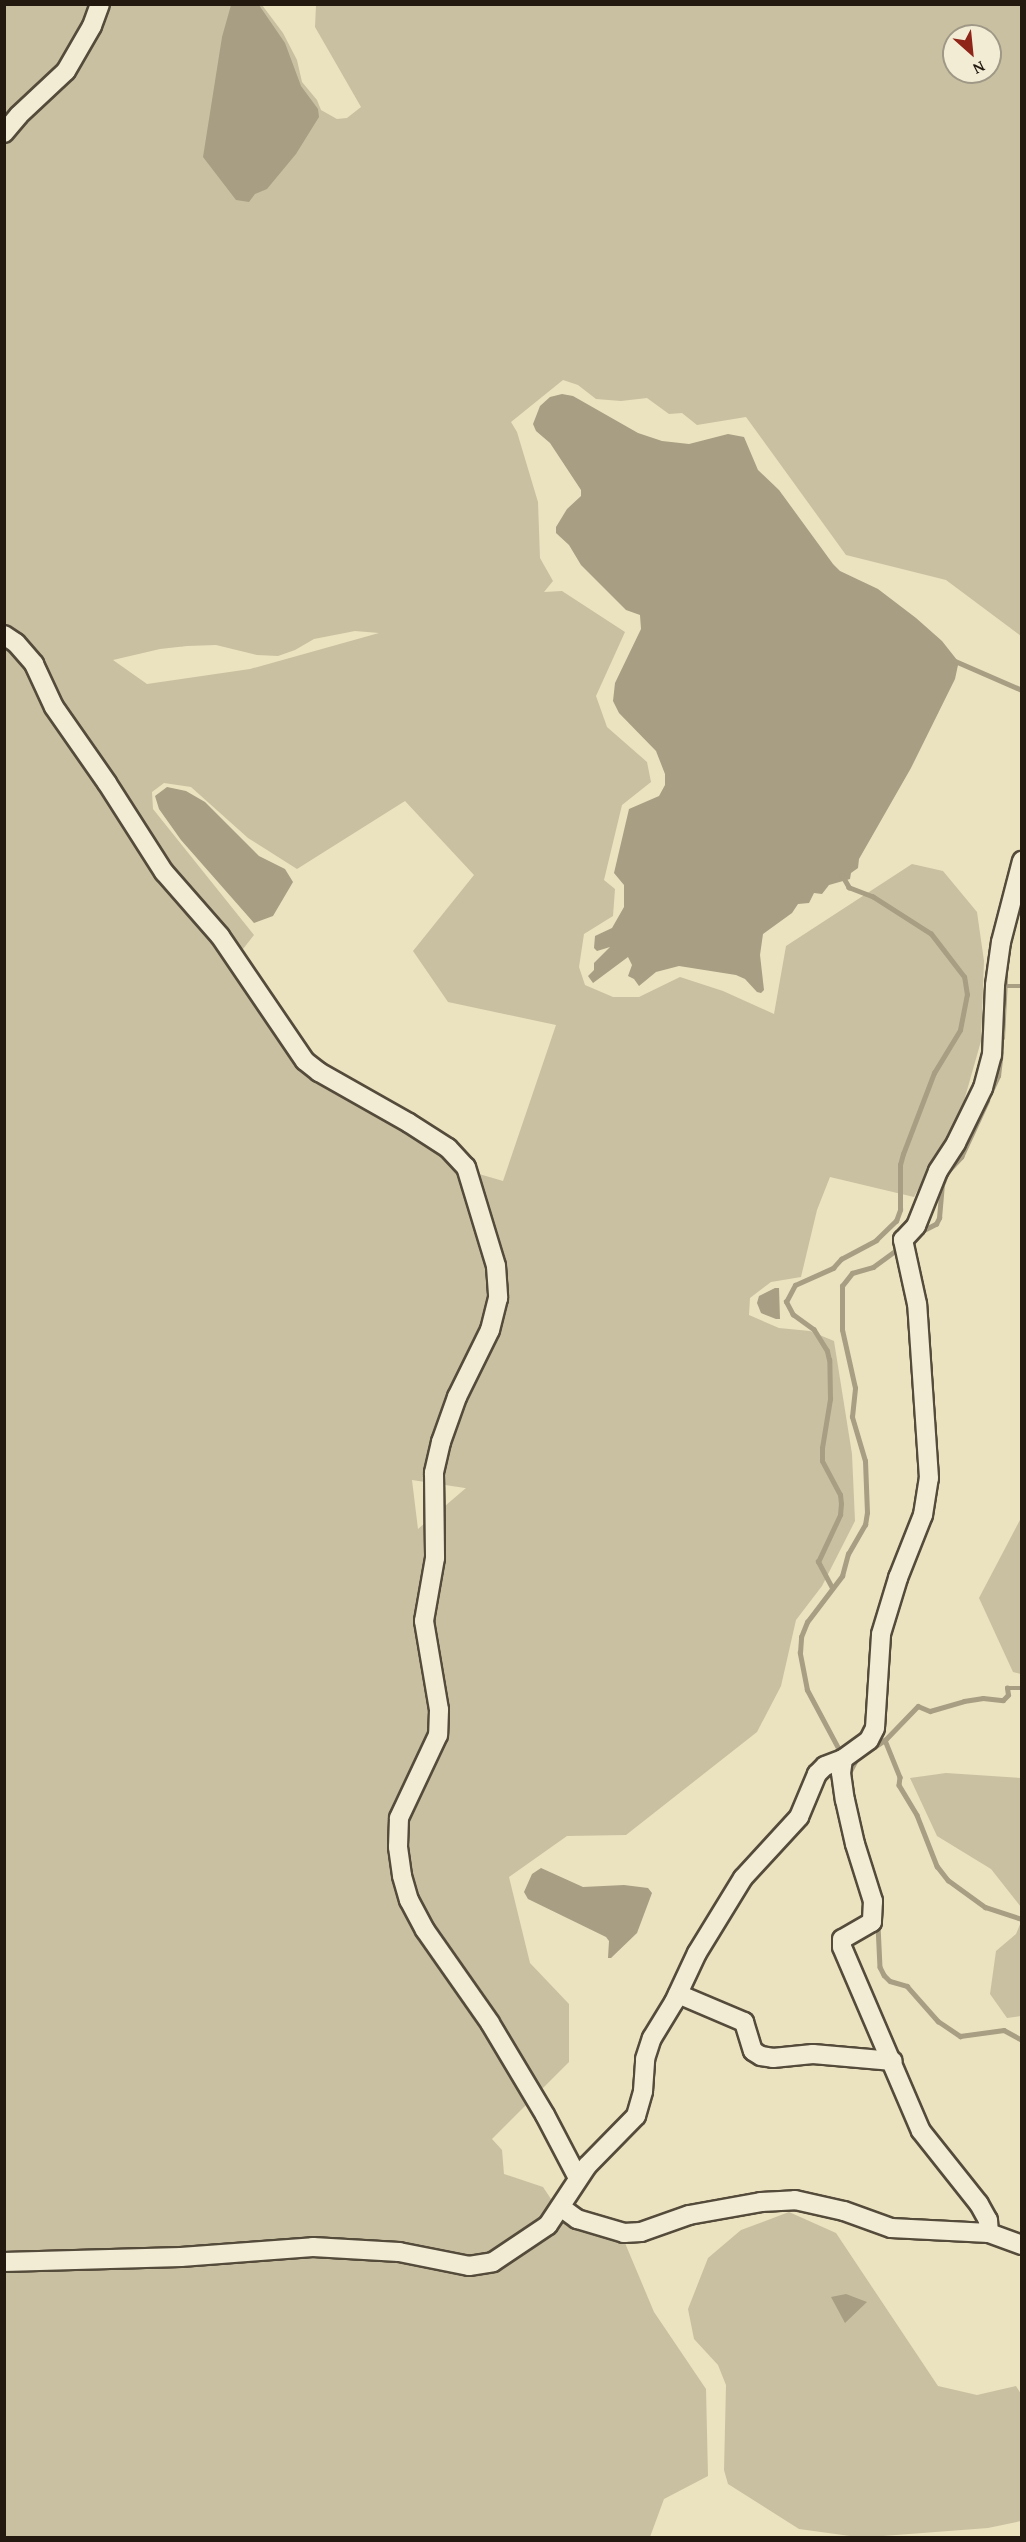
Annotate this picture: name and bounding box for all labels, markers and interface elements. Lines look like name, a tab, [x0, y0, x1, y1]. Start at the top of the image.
north arrow	[942, 24, 1002, 84]
text: N	[969, 55, 989, 81]

